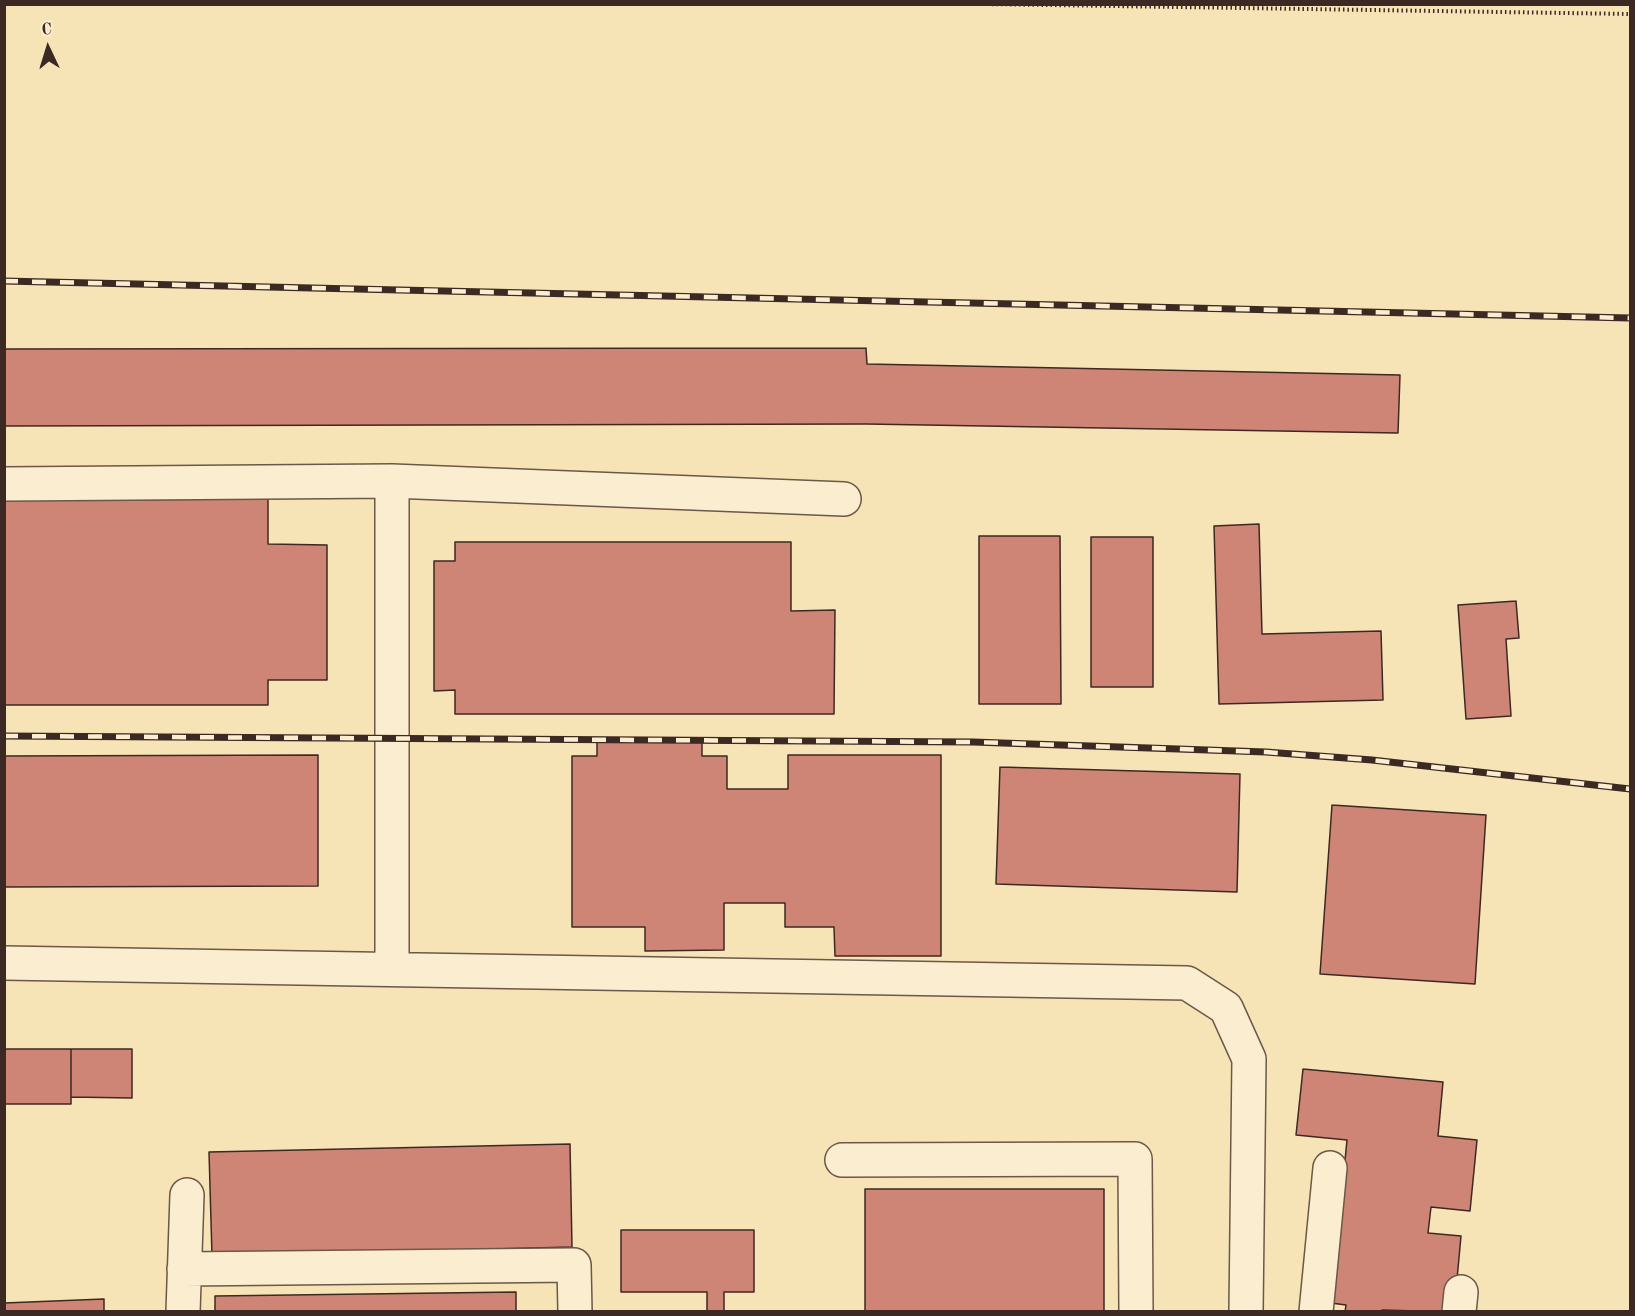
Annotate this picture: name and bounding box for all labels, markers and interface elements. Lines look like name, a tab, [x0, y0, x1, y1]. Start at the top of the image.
north arrow	[18, 18, 78, 78]
text: С	[41, 22, 53, 38]

